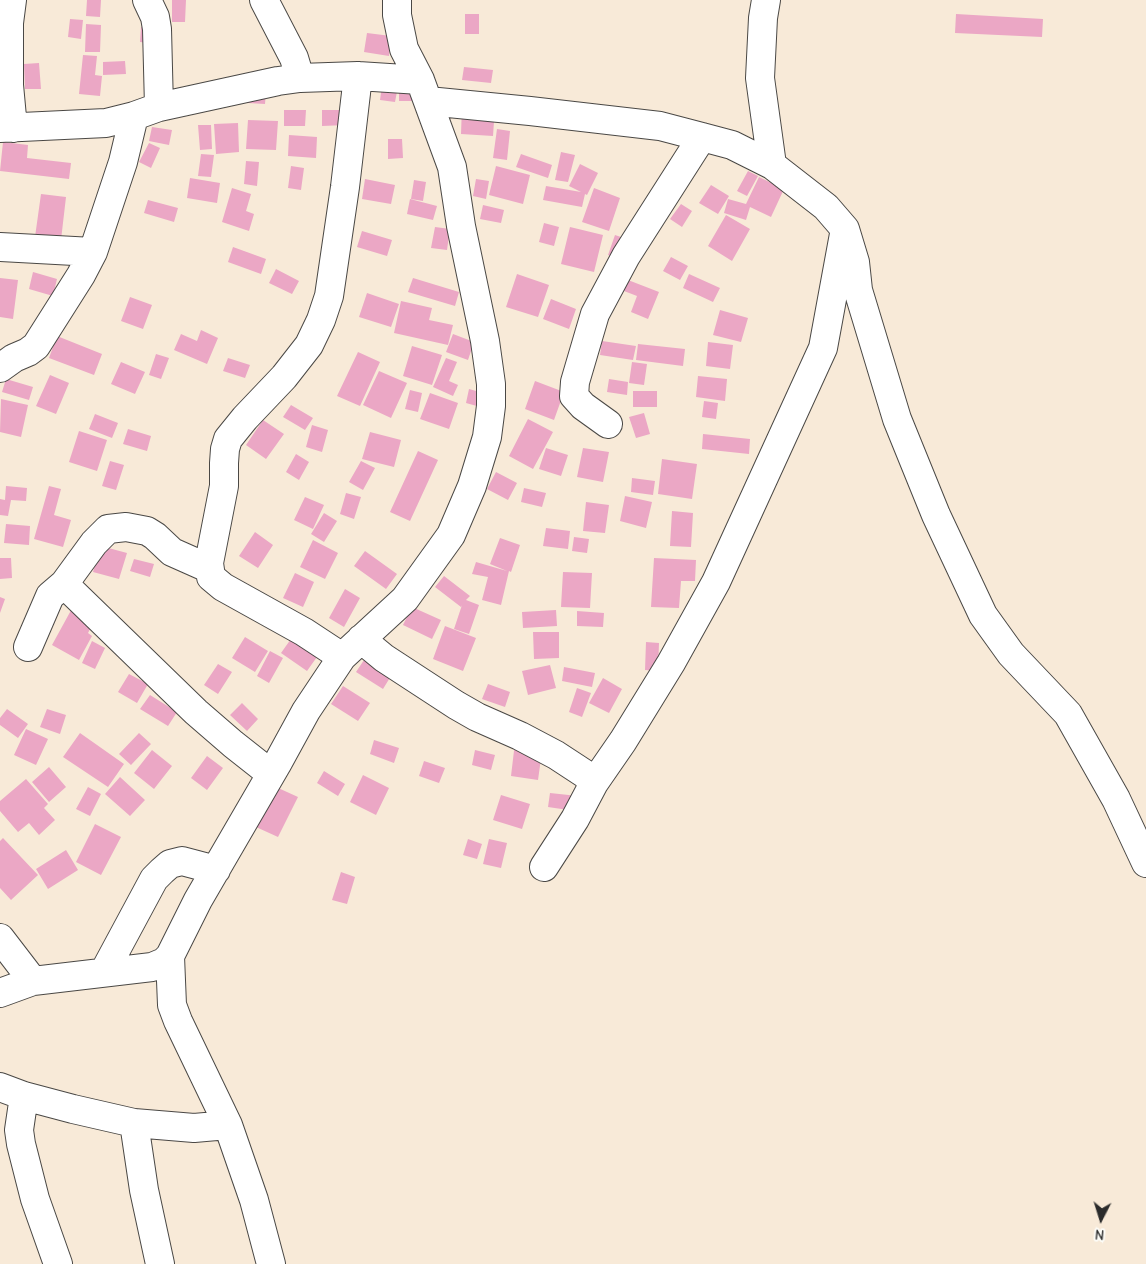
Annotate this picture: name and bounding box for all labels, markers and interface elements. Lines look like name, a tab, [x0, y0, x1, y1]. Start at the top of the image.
north arrow	[1076, 1194, 1126, 1244]
text: N	[1094, 1226, 1105, 1243]

